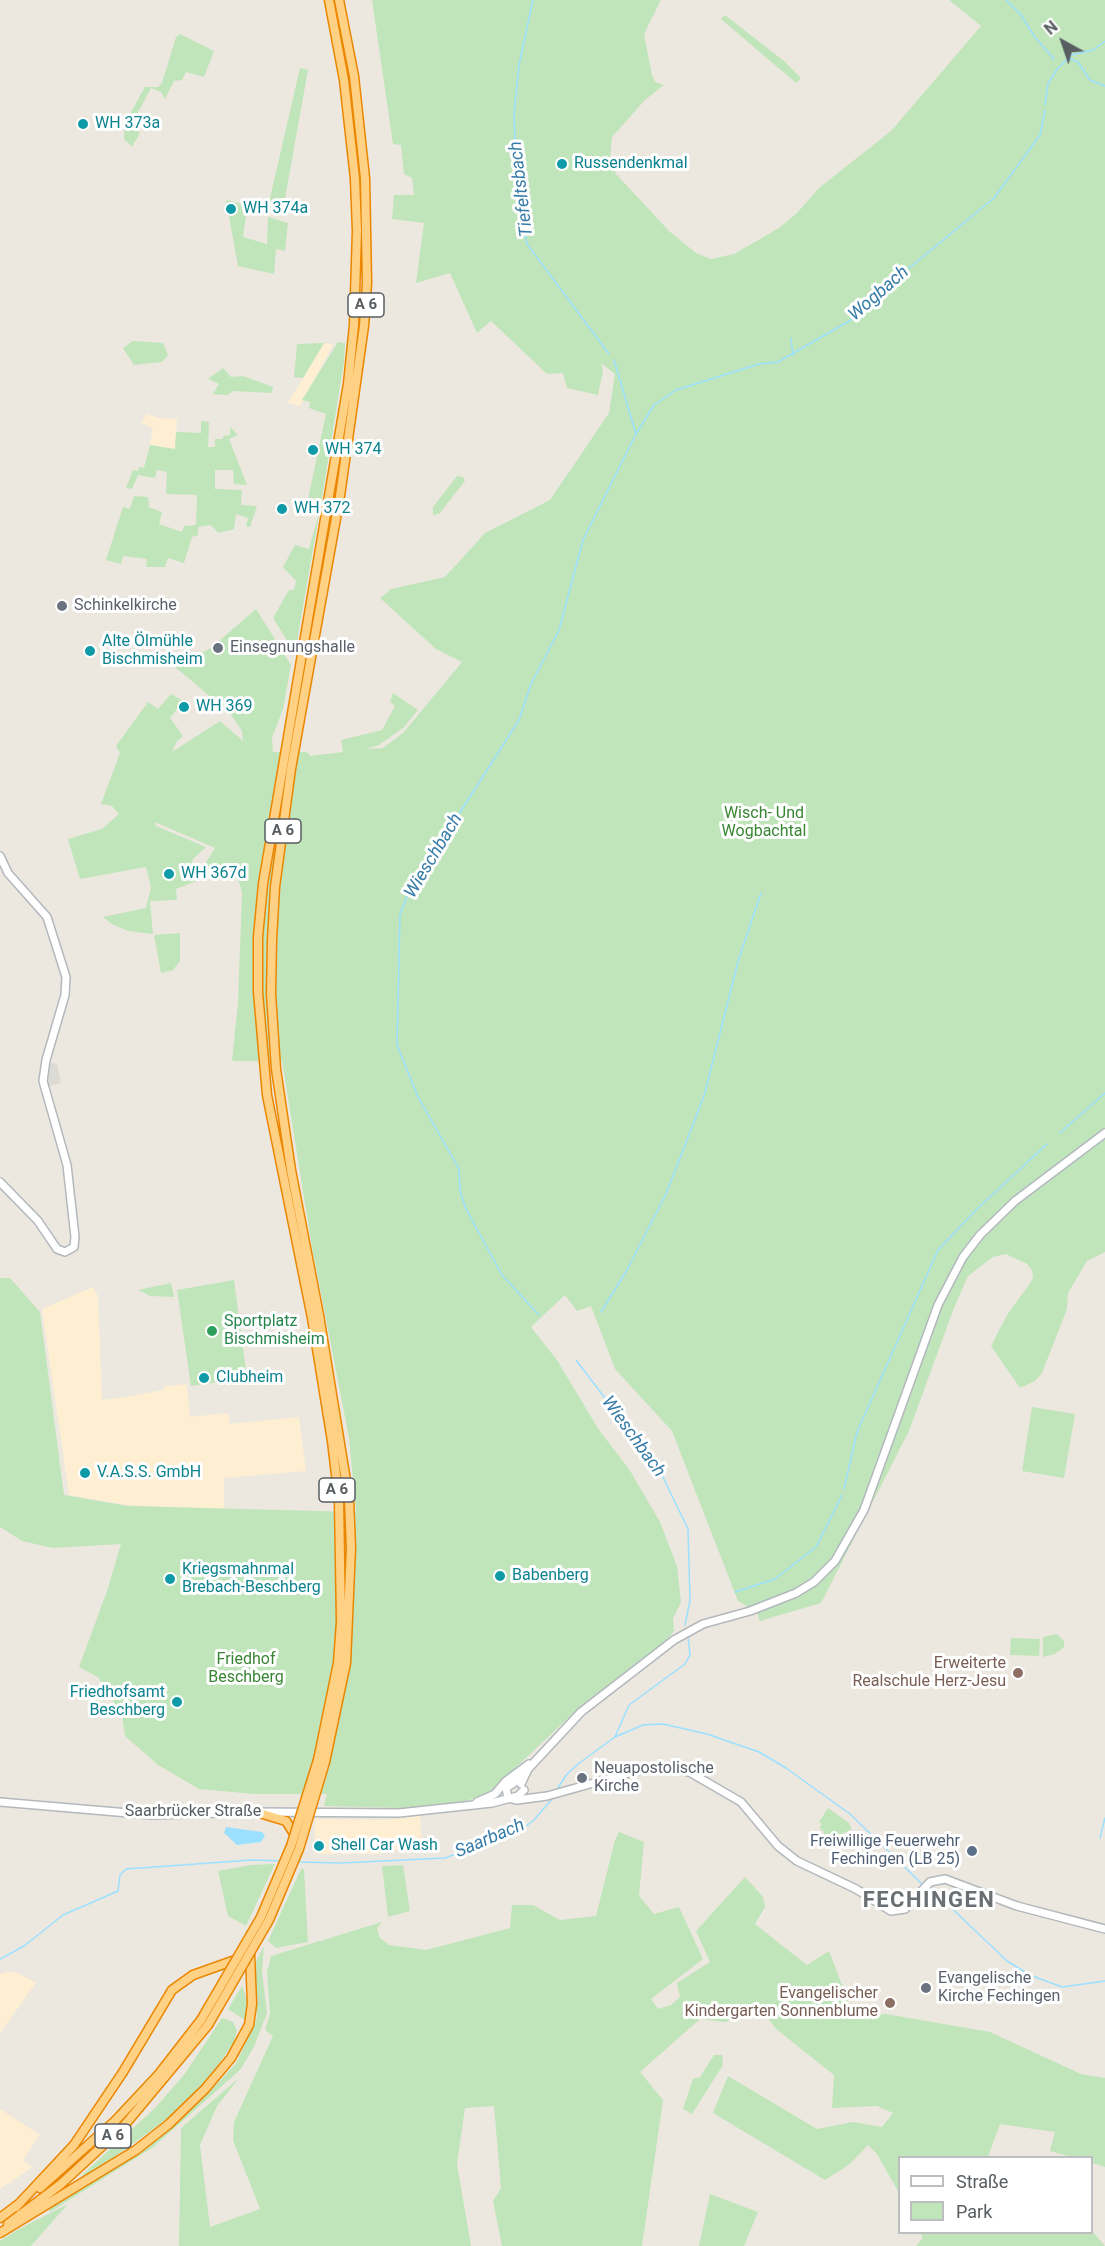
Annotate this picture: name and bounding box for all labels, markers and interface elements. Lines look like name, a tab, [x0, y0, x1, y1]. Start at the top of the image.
north arrow	[1033, 12, 1093, 72]
text: N	[1041, 17, 1062, 39]
place label: WH 373a	[95, 114, 160, 134]
marker: WH 373a	[76, 117, 90, 131]
water label: Tiefeltsbach	[505, 140, 539, 238]
place label: Russendenkmal	[574, 154, 688, 174]
marker: Russendenkmal	[555, 157, 569, 171]
place label: WH 374a	[243, 199, 308, 219]
marker: WH 374a	[224, 202, 238, 216]
water label: Wogbach	[844, 262, 914, 326]
road number: A 6	[348, 293, 384, 317]
place label: WH 374	[325, 440, 382, 460]
marker: WH 374	[306, 443, 320, 457]
place label: WH 372	[294, 499, 351, 519]
marker: WH 372	[275, 502, 289, 516]
place label: Schinkelkirche	[74, 596, 177, 616]
marker: Schinkelkirche	[55, 599, 69, 613]
place label: Alte Ölmühle Bischmisheim	[102, 632, 203, 670]
place label: Einsegnungshalle	[230, 638, 355, 658]
marker: Einsegnungshalle	[211, 641, 225, 655]
marker: Alte Ölmühle Bischmisheim	[83, 644, 97, 658]
place label: WH 369	[196, 697, 253, 717]
marker: WH 369	[177, 700, 191, 714]
park label: Wisch- Und Wogbachtal	[722, 804, 806, 842]
water label: Wieschbach	[400, 810, 468, 902]
road number: A 6	[265, 819, 301, 843]
place label: WH 367d	[181, 864, 247, 884]
marker: WH 367d	[162, 867, 176, 881]
place label: Sportplatz Bischmisheim	[224, 1312, 325, 1350]
marker: Sportplatz Bischmisheim	[205, 1324, 219, 1338]
place label: Clubheim	[216, 1368, 283, 1388]
marker: Clubheim	[197, 1371, 211, 1385]
water label: Wieschbach	[596, 1392, 670, 1482]
place label: V.A.S.S. GmbH	[97, 1463, 201, 1483]
marker: V.A.S.S. GmbH	[78, 1466, 92, 1480]
road number: A 6	[319, 1478, 355, 1502]
place label: Kriegsmahnmal Brebach-Beschberg	[182, 1560, 321, 1598]
place label: Babenberg	[512, 1566, 589, 1586]
marker: Babenberg	[493, 1569, 507, 1583]
marker: Kriegsmahnmal Brebach-Beschberg	[163, 1572, 177, 1586]
park label: Friedhof Beschberg	[208, 1650, 284, 1688]
place label: Erweiterte Realschule Herz-Jesu	[852, 1654, 1006, 1692]
marker: Erweiterte Realschule Herz-Jesu	[1011, 1666, 1025, 1680]
place label: Friedhofsamt Beschberg	[70, 1683, 165, 1721]
marker: Friedhofsamt Beschberg	[170, 1695, 184, 1709]
place label: Neuapostolische Kirche	[594, 1759, 714, 1797]
marker: Neuapostolische Kirche	[575, 1771, 589, 1785]
street label: Saarbrücker Straße	[125, 1802, 261, 1822]
water label: Saarbach	[452, 1815, 528, 1863]
place label: Freiwillige Feuerwehr Fechingen (LB 25)	[810, 1832, 960, 1870]
place label: Shell Car Wash	[331, 1836, 438, 1856]
marker: Shell Car Wash	[312, 1839, 326, 1853]
marker: Freiwillige Feuerwehr Fechingen (LB 25)	[965, 1844, 979, 1858]
district label: FECHINGEN	[863, 1888, 995, 1914]
place label: Evangelische Kirche Fechingen	[938, 1969, 1060, 2007]
marker: Evangelische Kirche Fechingen	[919, 1981, 933, 1995]
place label: Evangelischer Kindergarten Sonnenblume	[685, 1984, 878, 2022]
marker: Evangelischer Kindergarten Sonnenblume	[883, 1996, 897, 2010]
road number: A 6	[95, 2124, 131, 2148]
legend	[898, 2156, 1093, 2234]
text: Straße	[956, 2171, 1008, 2192]
text: Park	[956, 2201, 992, 2222]

